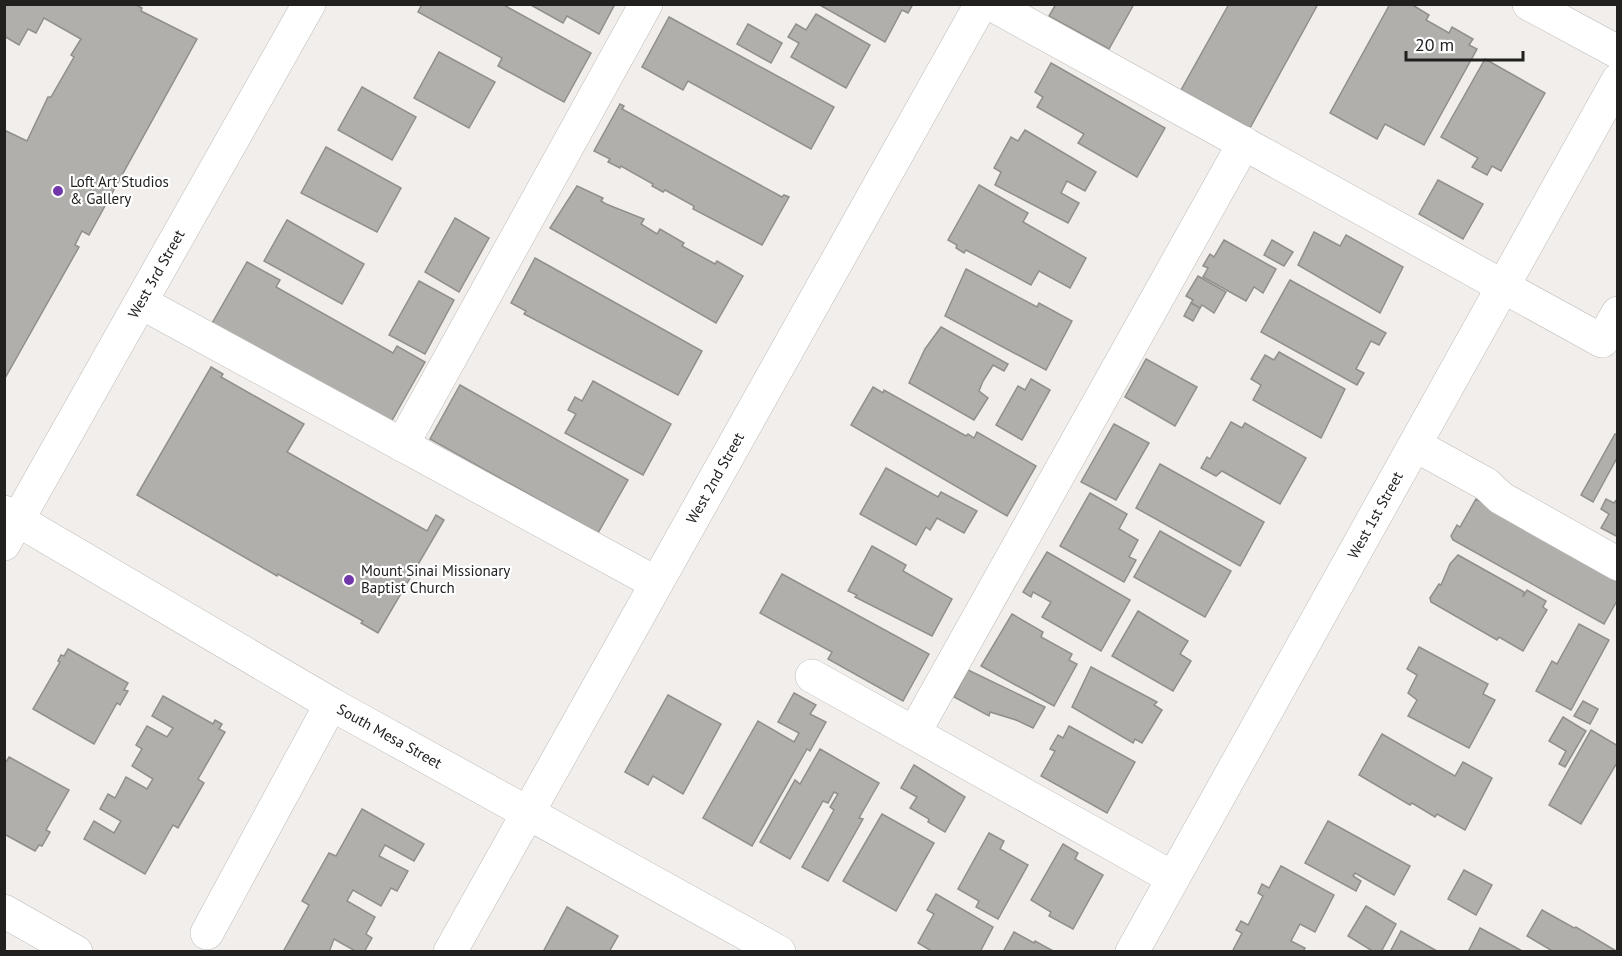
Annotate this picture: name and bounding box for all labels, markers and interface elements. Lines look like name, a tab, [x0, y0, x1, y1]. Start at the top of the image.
scale bar	[1406, 24, 1523, 62]
text: 20 m	[1415, 33, 1454, 56]
place label: Loft Art Studios & Gallery	[70, 172, 169, 208]
marker: Loft Art Studios & Gallery	[51, 184, 65, 198]
street label: West 3rd Street	[124, 226, 189, 321]
street label: West 2nd Street	[682, 429, 748, 527]
street label: West 1st Street	[1343, 468, 1407, 562]
place label: Mount Sinai Missionary Baptist Church	[361, 561, 510, 597]
marker: Mount Sinai Missionary Baptist Church	[342, 573, 356, 587]
street label: South Mesa Street	[334, 699, 446, 773]

